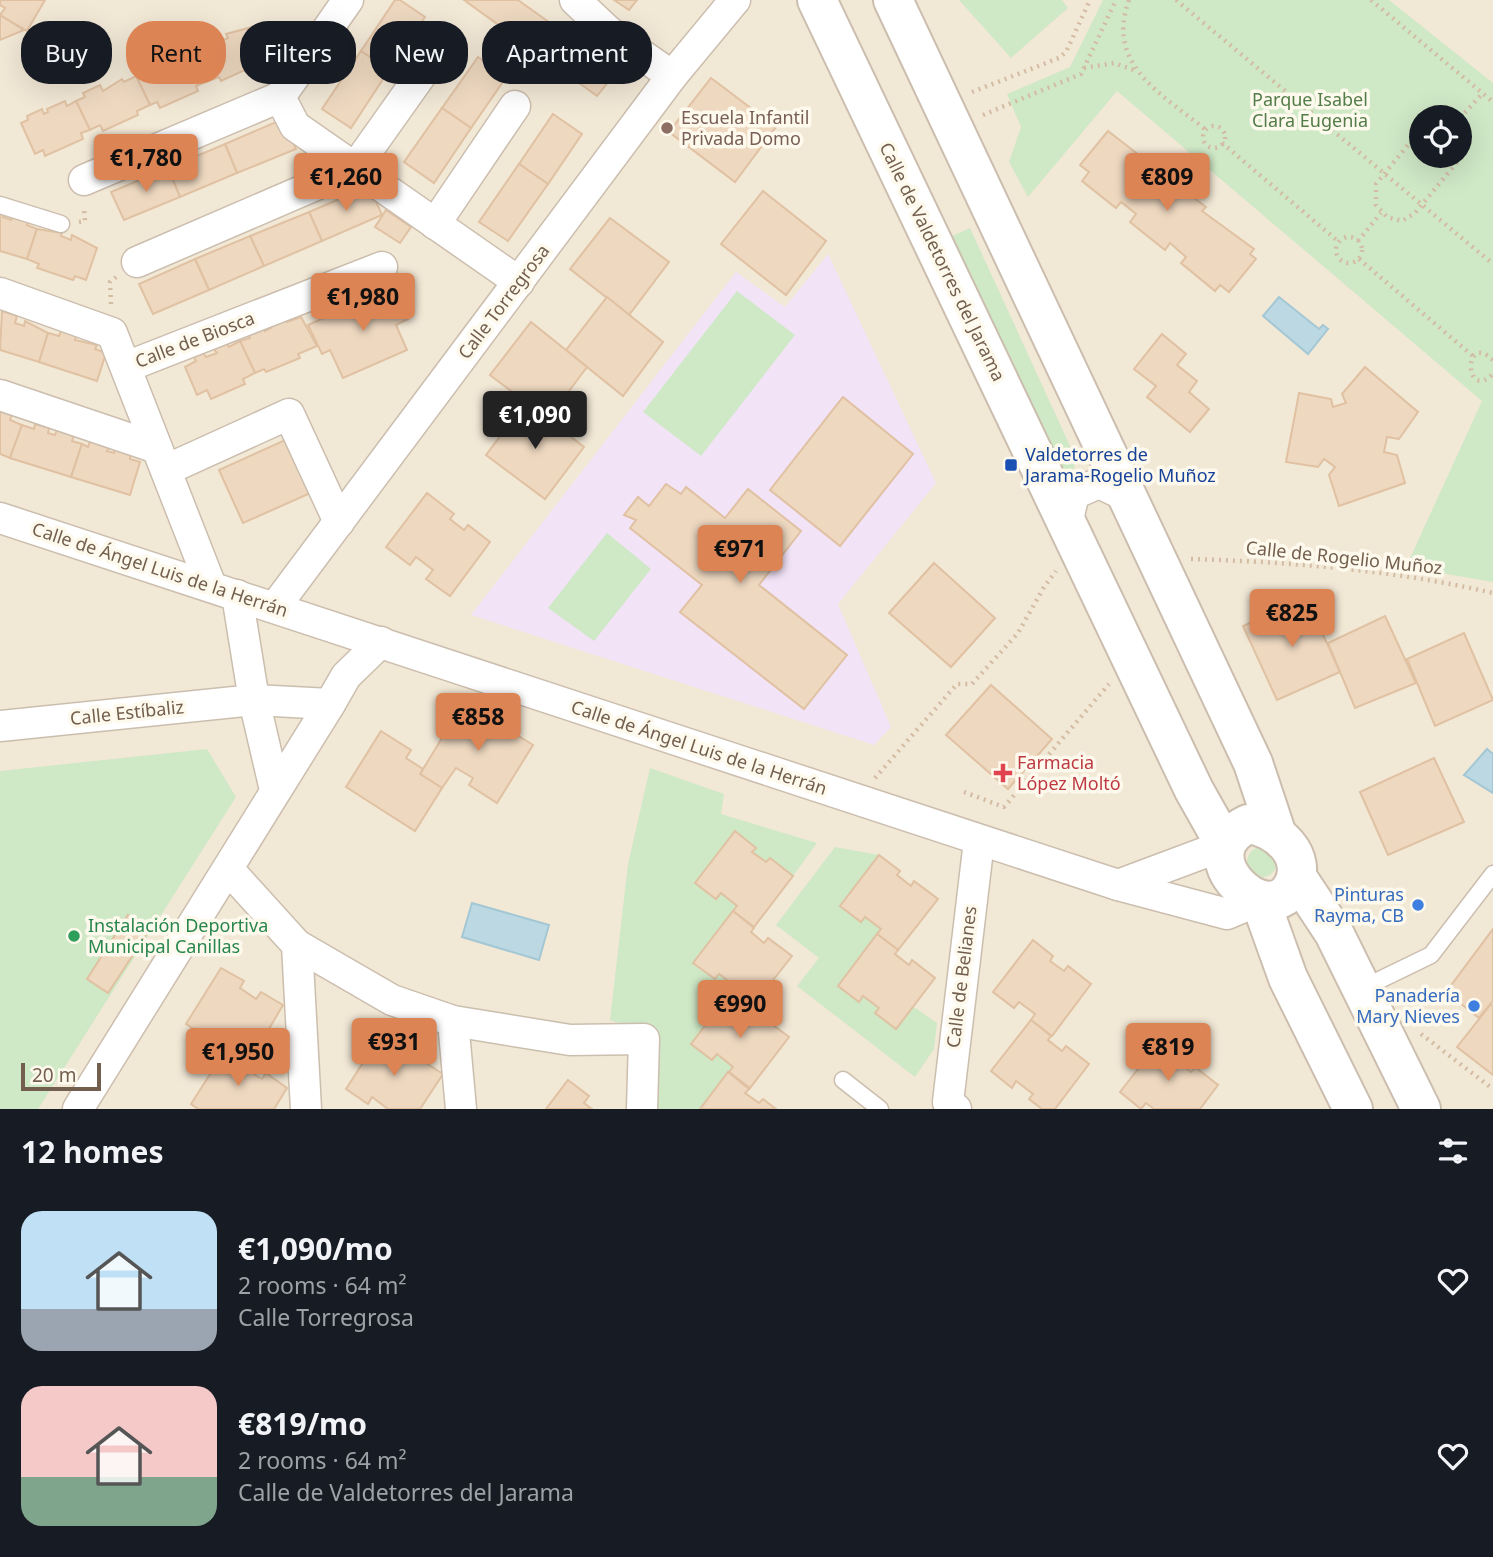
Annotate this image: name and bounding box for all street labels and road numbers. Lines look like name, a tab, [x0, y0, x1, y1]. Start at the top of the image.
street label: Calle de Valdetorres del Jarama	[874, 138, 1011, 385]
street label: Calle Torregrosa	[452, 239, 554, 364]
street label: Calle de Biosca	[131, 305, 258, 373]
street label: Calle de Ángel Luis de la Herrán	[29, 516, 291, 622]
street label: Calle de Rogelio Muñoz	[1245, 535, 1444, 579]
street label: Calle Estíbaliz	[69, 694, 185, 730]
street label: Calle de Ángel Luis de la Herrán	[568, 694, 830, 800]
street label: Calle de Belianes	[940, 905, 982, 1049]

